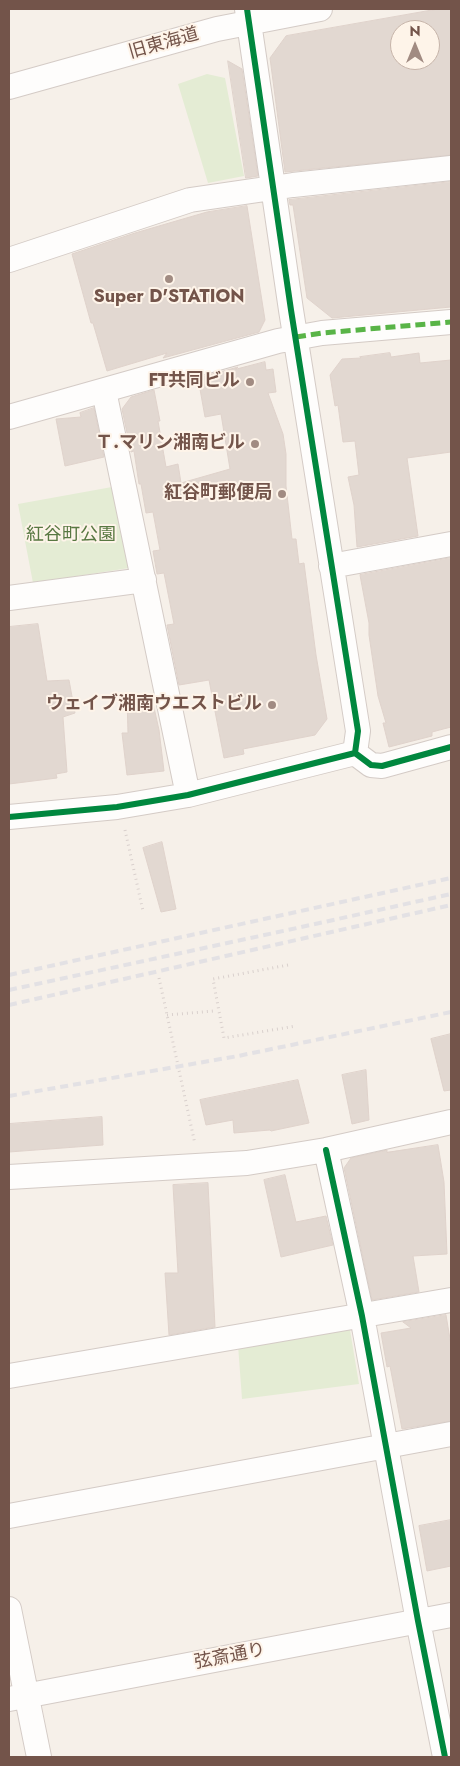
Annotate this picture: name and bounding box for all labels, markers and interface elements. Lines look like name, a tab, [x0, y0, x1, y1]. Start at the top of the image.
north arrow	[390, 20, 440, 70]
text: N	[409, 21, 421, 41]
street label: 旧東海道	[126, 24, 202, 64]
marker: Super D'STATION	[163, 273, 175, 285]
place label: Super D'STATION	[94, 287, 244, 309]
place label: FT共同ビル	[148, 371, 240, 393]
marker: FT共同ビル	[244, 376, 256, 388]
place label: Ｔ.マリン湘南ビル	[95, 433, 245, 455]
marker: Ｔ.マリン湘南ビル	[249, 438, 261, 450]
place label: 紅谷町郵便局	[164, 483, 272, 505]
marker: 紅谷町郵便局	[276, 488, 288, 500]
park label: 紅谷町公園	[26, 525, 116, 547]
place label: ウェイブ湘南ウエストビル	[46, 694, 262, 716]
marker: ウェイブ湘南ウエストビル	[266, 699, 278, 711]
street label: 弦斎通り	[193, 1640, 267, 1674]

